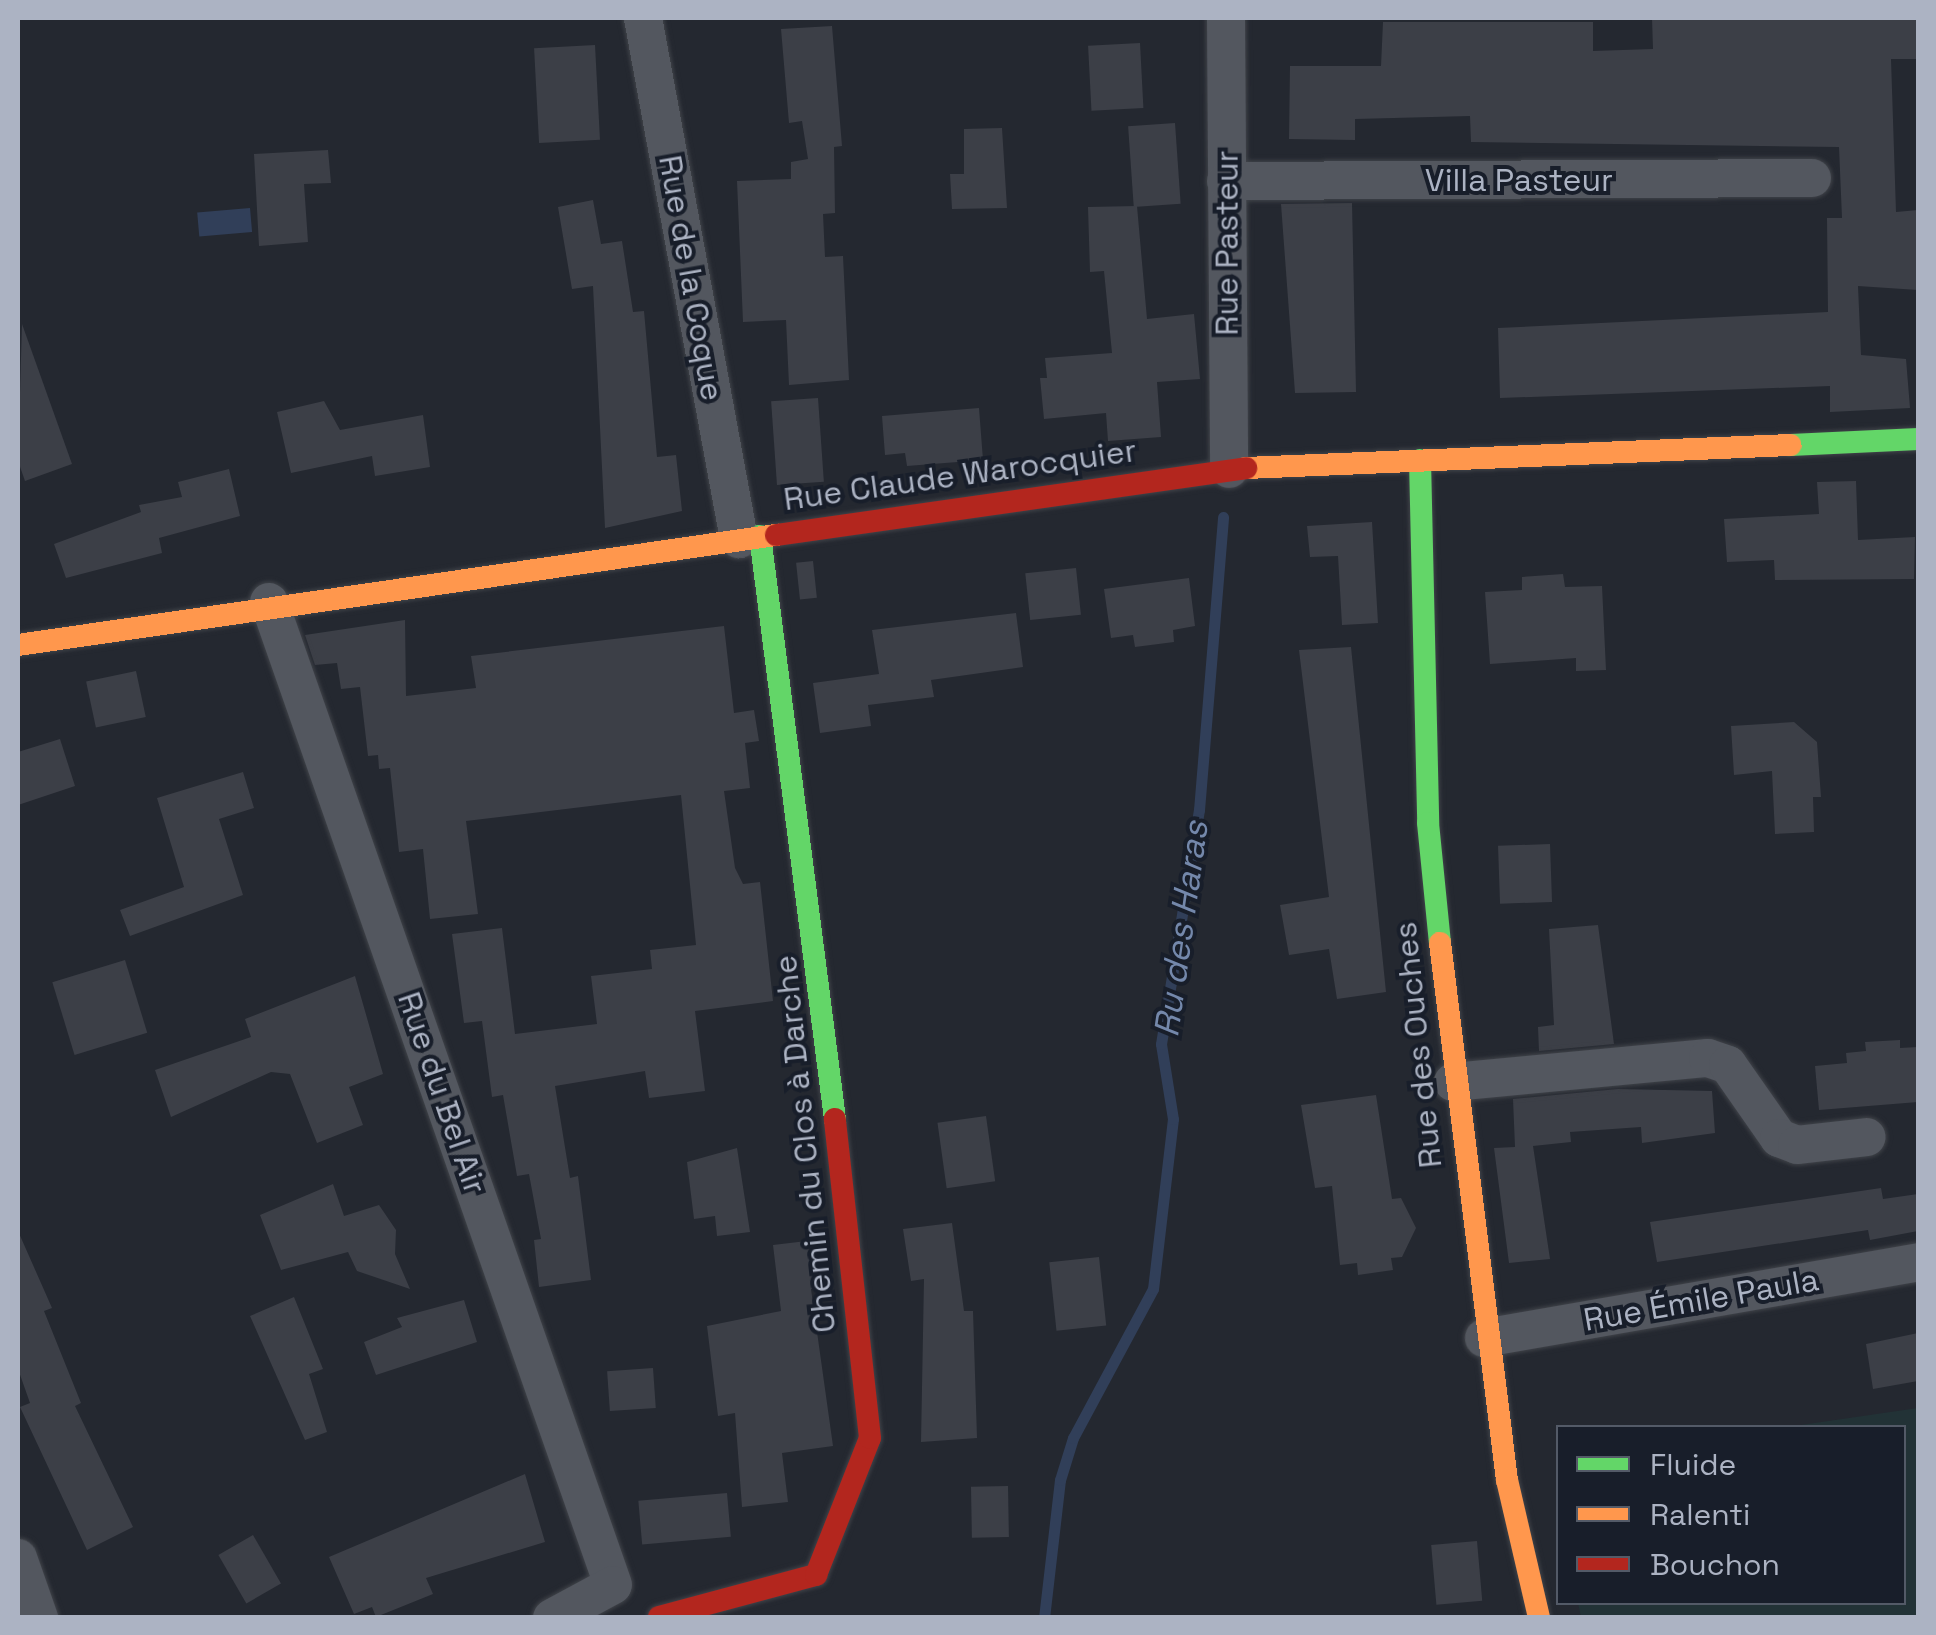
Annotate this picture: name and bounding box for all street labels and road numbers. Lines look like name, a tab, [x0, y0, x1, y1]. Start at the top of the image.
street label: Rue Pasteur	[1208, 150, 1246, 336]
street label: Rue de la Coque	[651, 152, 731, 404]
street label: Villa Pasteur	[1425, 161, 1613, 199]
street label: Rue Claude Warocquier	[781, 431, 1139, 519]
street label: Rue des Ouches	[1386, 920, 1450, 1170]
street label: Chemin du Clos à Darche	[766, 953, 844, 1335]
street label: Rue du Bel Air	[389, 987, 495, 1199]
street label: Rue Émile Paula	[1580, 1260, 1822, 1340]

